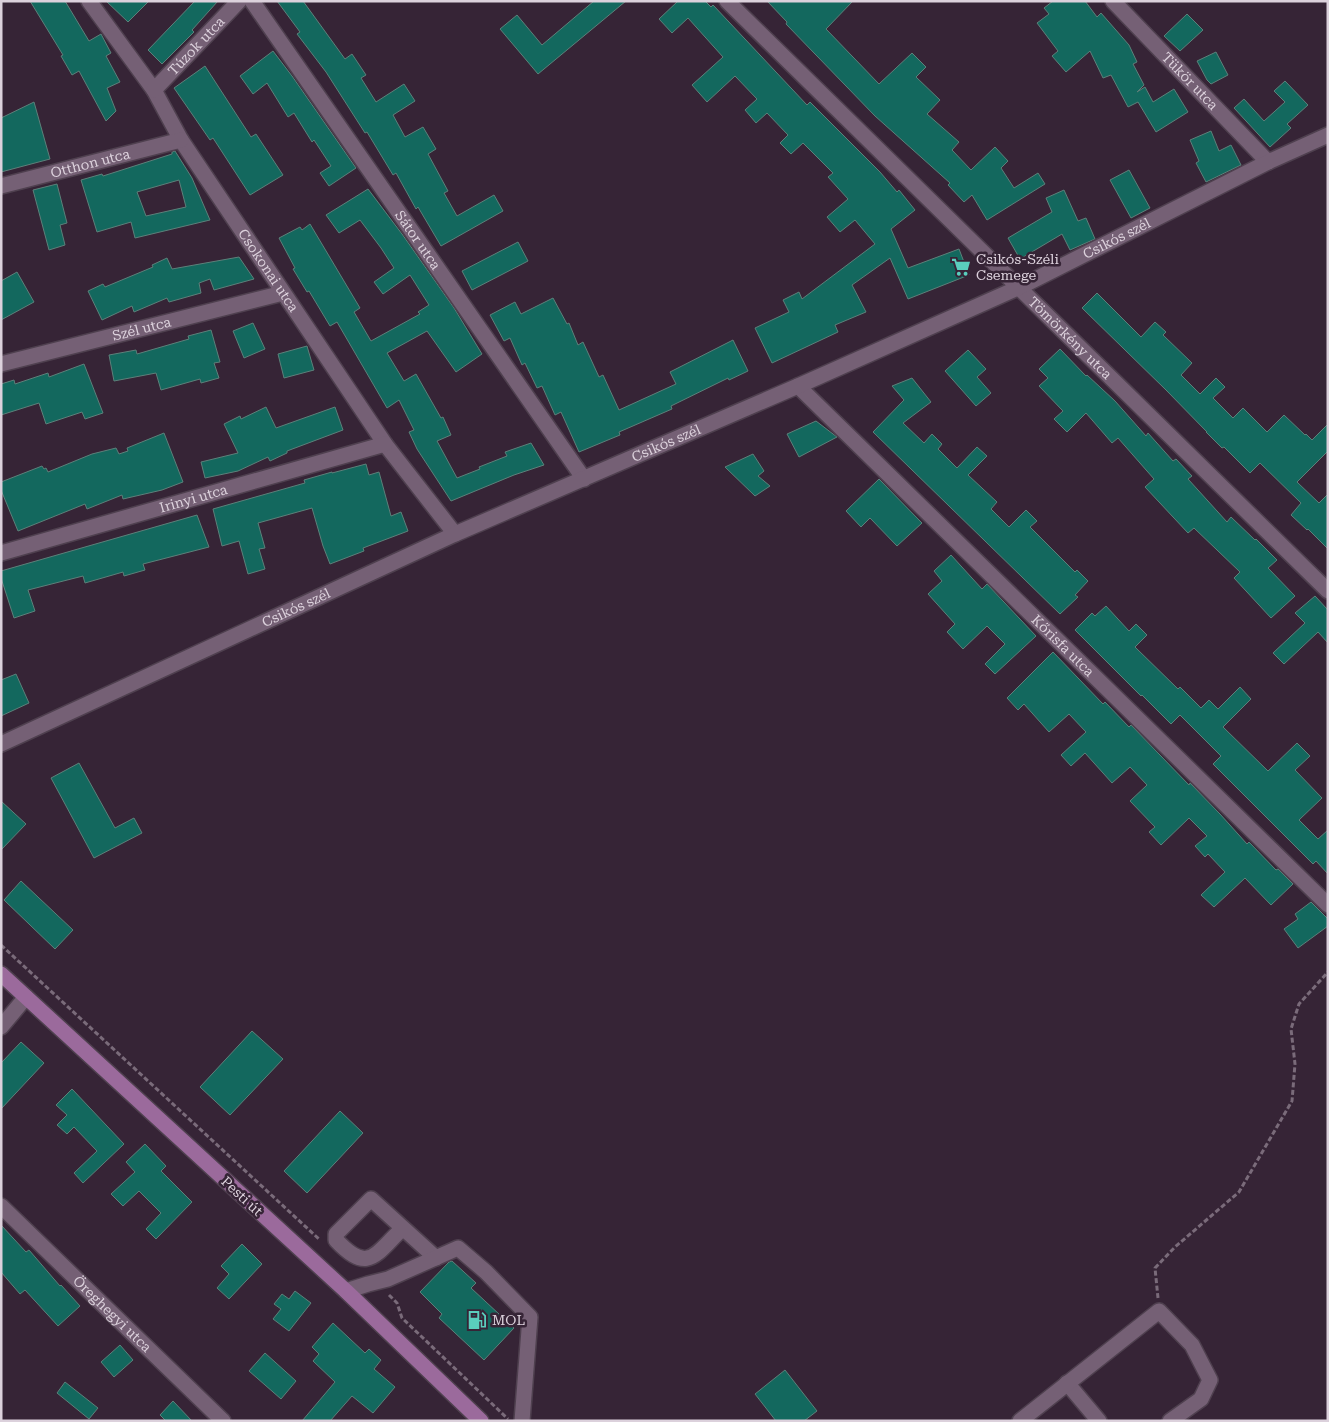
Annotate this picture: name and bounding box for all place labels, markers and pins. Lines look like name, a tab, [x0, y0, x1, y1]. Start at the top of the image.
place label: Csikós-Széli Csemege	[976, 251, 1059, 283]
supermarket icon: Csikós-Széli Csemege	[950, 256, 972, 278]
fuel station icon: MOL	[466, 1309, 488, 1331]
place label: MOL	[492, 1312, 525, 1328]

